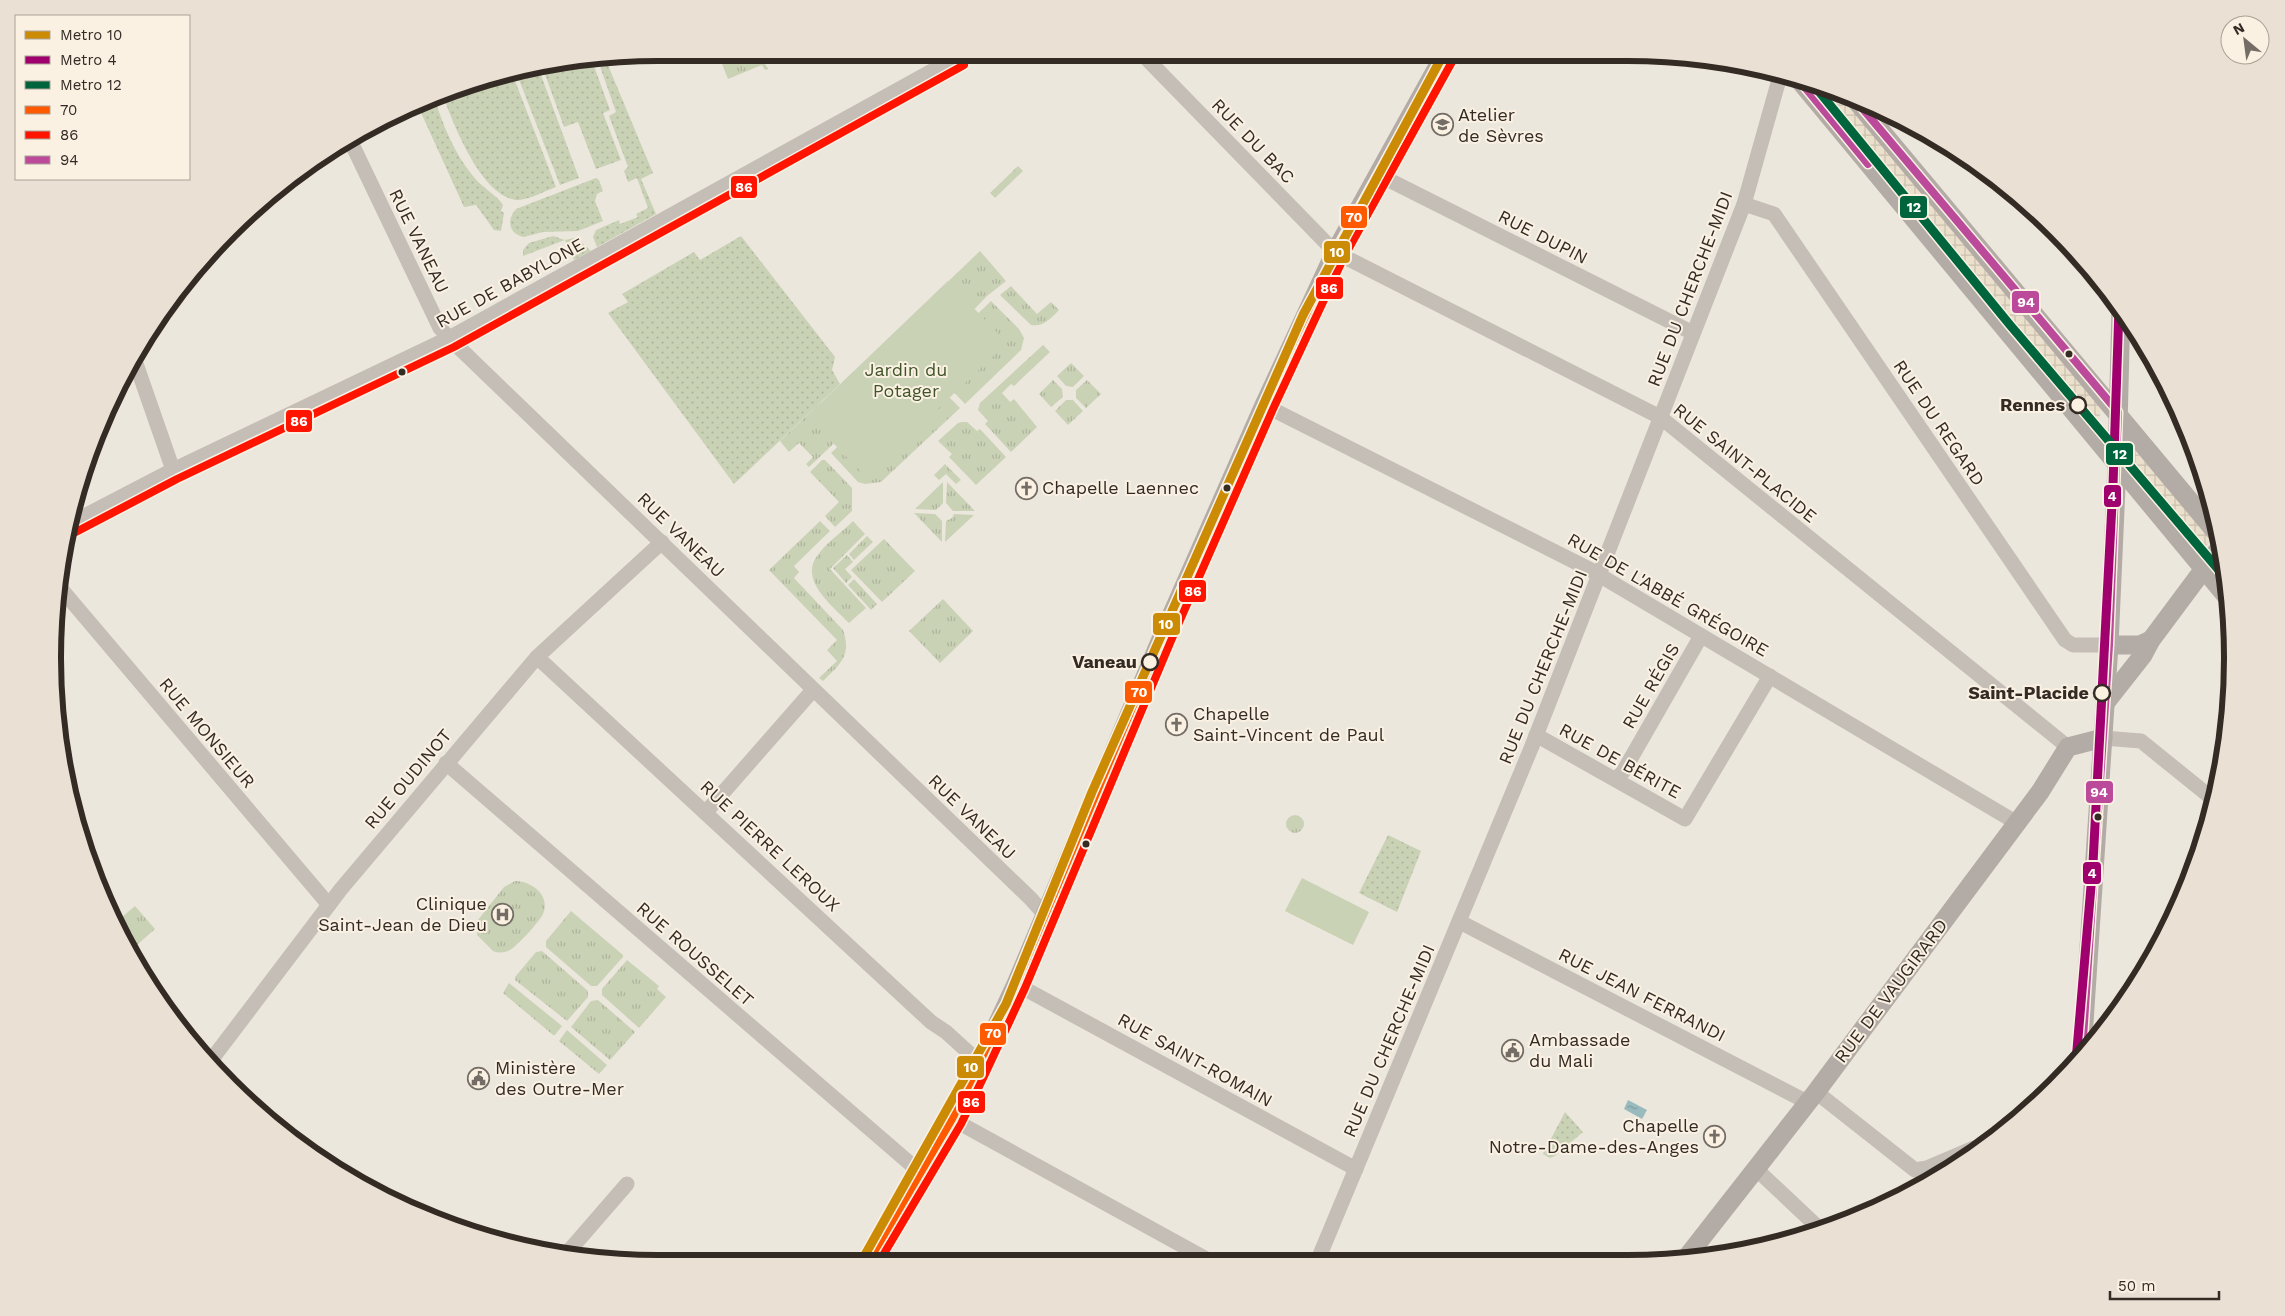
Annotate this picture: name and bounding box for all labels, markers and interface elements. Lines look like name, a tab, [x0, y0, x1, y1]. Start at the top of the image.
legend	[15, 15, 190, 180]
north arrow	[2220, 15, 2270, 65]
text: N	[2230, 19, 2247, 38]
text: Metro 10	[60, 26, 122, 44]
text: Metro 4	[60, 51, 117, 69]
text: Metro 12	[60, 76, 122, 94]
street label: RUE DU BAC	[1208, 94, 1299, 187]
text: 70	[60, 101, 77, 119]
place label: Atelier de Sèvres	[1458, 104, 1544, 146]
school or university icon: Atelier de Sèvres	[1430, 113, 1454, 137]
text: 86	[60, 126, 78, 144]
text: 94	[60, 151, 78, 169]
line badge: 86	[730, 175, 758, 199]
text: 86	[735, 179, 753, 195]
street label: RUE VANEAU	[385, 185, 454, 296]
street label: RUE DU CHERCHE-MIDI	[1643, 188, 1737, 389]
line badge: 12	[1899, 195, 1928, 219]
text: 12	[1907, 199, 1921, 215]
line badge: 70	[1340, 205, 1368, 229]
street label: RUE DUPIN	[1495, 205, 1591, 268]
text: 70	[1345, 209, 1363, 225]
street label: RUE DE BABYLONE	[432, 233, 588, 332]
line badge: 10	[1323, 240, 1351, 264]
text: 10	[1329, 244, 1345, 260]
line badge: 86	[1315, 276, 1344, 300]
text: 86	[1320, 280, 1338, 296]
line badge: 94	[2011, 290, 2040, 314]
text: 94	[2017, 294, 2035, 310]
unlabelled marker	[2064, 349, 2074, 359]
street label: RUE DU REGARD	[1890, 356, 1989, 490]
park label: Jardin du Potager	[865, 359, 947, 401]
unlabelled marker	[397, 367, 407, 377]
place label: Rennes	[2000, 394, 2065, 415]
marker: Rennes	[2069, 396, 2087, 414]
street label: RUE SAINT-PLACIDE	[1670, 398, 1821, 527]
line badge: 86	[285, 409, 313, 433]
text: 86	[290, 413, 308, 429]
line badge: 12	[2105, 442, 2134, 466]
text: 12	[2113, 446, 2127, 462]
church icon: Chapelle Laennec	[1014, 476, 1038, 500]
place label: Chapelle Laennec	[1042, 477, 1199, 498]
unlabelled marker	[1222, 483, 1232, 493]
line badge: 4	[2103, 484, 2122, 508]
street label: RUE VANEAU	[633, 488, 729, 581]
text: 4	[2107, 488, 2117, 504]
street label: RUE DE L'ABBÉ GRÉGOIRE	[1564, 528, 1772, 661]
street label: RUE DU CHERCHE-MIDI	[1494, 567, 1591, 767]
line badge: 86	[1178, 579, 1207, 603]
text: 86	[1184, 583, 1202, 599]
line badge: 10	[1152, 612, 1181, 636]
text: 10	[1158, 616, 1174, 632]
street label: RUE RÉGIS	[1618, 639, 1684, 732]
place label: Vaneau	[1072, 651, 1137, 672]
marker: Vaneau	[1141, 653, 1159, 671]
street label: RUE MONSIEUR	[155, 673, 260, 792]
line badge: 70	[1124, 680, 1153, 704]
place label: Saint-Placide	[1968, 682, 2089, 703]
text: 70	[1130, 684, 1148, 700]
marker: Saint-Placide	[2093, 684, 2111, 702]
place label: Chapelle Saint-Vincent de Paul	[1193, 703, 1385, 745]
church icon: Chapelle Saint-Vincent de Paul	[1165, 712, 1189, 736]
street label: RUE DE BÉRITE	[1556, 718, 1685, 803]
street label: RUE OUDINOT	[360, 724, 456, 833]
street label: RUE VANEAU	[924, 770, 1020, 863]
street label: RUE PIERRE LEROUX	[696, 776, 844, 916]
line badge: 94	[2085, 780, 2114, 804]
text: 94	[2090, 784, 2108, 800]
unlabelled marker	[2093, 812, 2103, 822]
unlabelled marker	[1081, 839, 1091, 849]
line badge: 4	[2082, 861, 2102, 885]
text: 4	[2087, 865, 2097, 881]
place label: Clinique Saint-Jean de Dieu	[318, 893, 487, 935]
street label: RUE ROUSSELET	[633, 897, 758, 1010]
hospital icon: Clinique Saint-Jean de Dieu	[491, 902, 515, 926]
street label: RUE DE VAUGIRARD	[1830, 915, 1951, 1067]
street label: RUE DU CHERCHE-MIDI	[1338, 941, 1439, 1140]
street label: RUE JEAN FERRANDI	[1555, 943, 1729, 1046]
street label: RUE SAINT-ROMAIN	[1114, 1008, 1276, 1111]
line badge: 70	[979, 1022, 1007, 1046]
text: 70	[984, 1025, 1002, 1041]
place label: Ambassade du Mali	[1529, 1029, 1630, 1071]
public building icon: Ambassade du Mali	[1501, 1038, 1525, 1062]
line badge: 10	[956, 1055, 985, 1079]
place label: Ministère des Outre-Mer	[495, 1057, 624, 1099]
text: 10	[963, 1059, 979, 1075]
public building icon: Ministère des Outre-Mer	[467, 1066, 491, 1090]
line badge: 86	[957, 1090, 986, 1114]
text: 86	[962, 1094, 980, 1110]
place label: Chapelle Notre-Dame-des-Anges	[1489, 1115, 1699, 1157]
church icon: Chapelle Notre-Dame-des-Anges	[1703, 1124, 1727, 1148]
scale bar	[2110, 1268, 2219, 1300]
text: 50 m	[2118, 1277, 2155, 1295]

